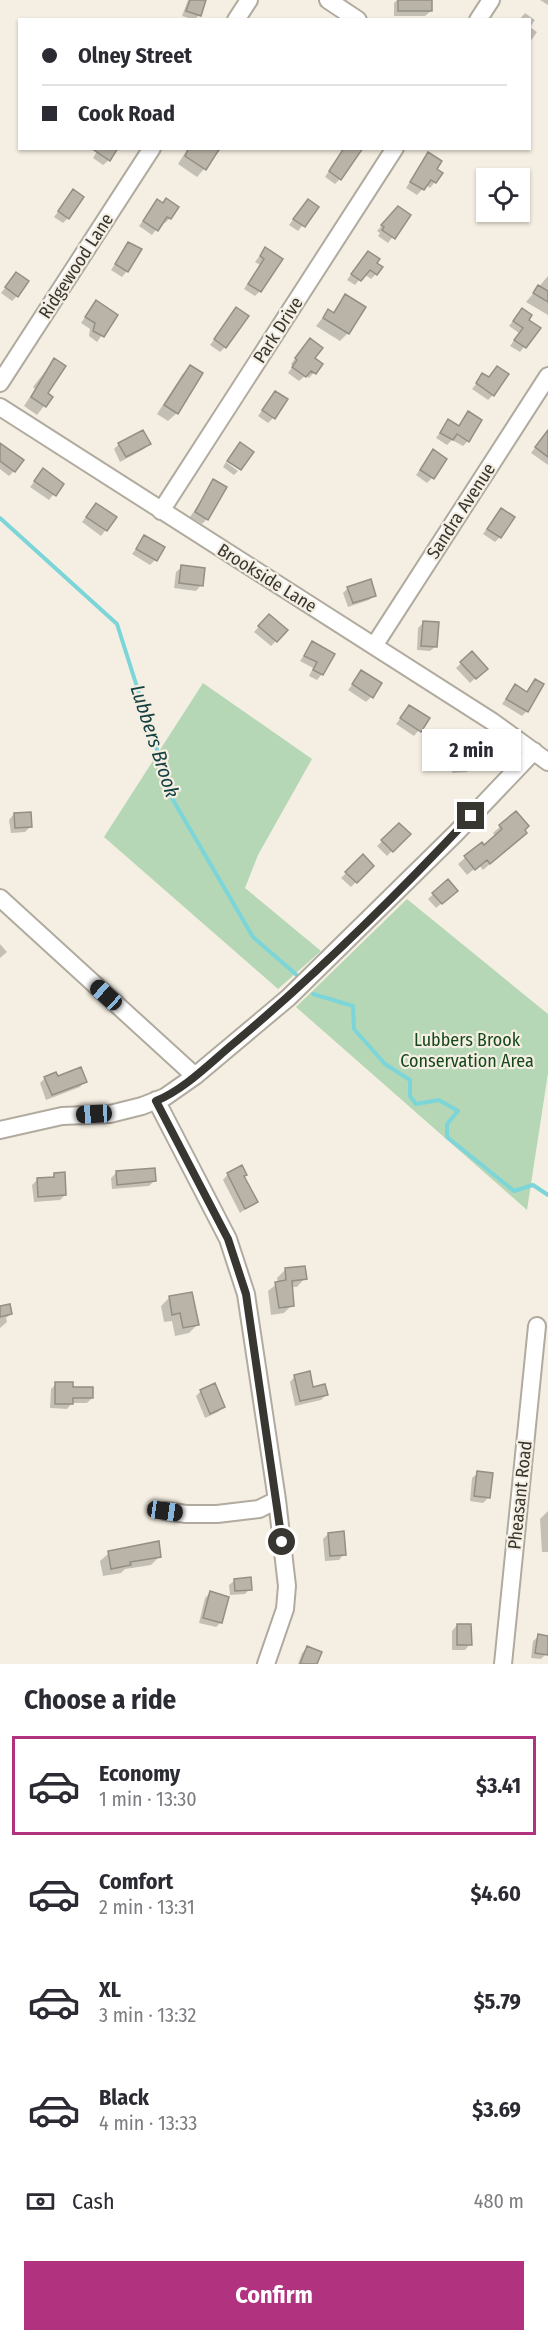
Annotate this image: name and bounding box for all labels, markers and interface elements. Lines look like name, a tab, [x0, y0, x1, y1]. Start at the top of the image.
text: Olney Street	[78, 42, 192, 69]
text: Cook Road	[78, 100, 175, 127]
map controls	[476, 168, 530, 222]
button: locate	[476, 168, 530, 222]
street label: Ridgewood Lane	[34, 209, 118, 323]
street label: Park Drive	[249, 293, 308, 367]
street label: Sandra Avenue	[422, 459, 500, 563]
street label: Brookside Lane	[213, 539, 321, 617]
water label: Lubbers Brook	[125, 681, 185, 801]
callout: 2 min	[422, 729, 520, 771]
text: 2 min	[449, 738, 494, 762]
route end	[457, 802, 484, 829]
car	[87, 976, 125, 1014]
park label: Lubbers Brook Conservation Area	[400, 1029, 534, 1072]
car	[76, 1104, 112, 1124]
street label: Pheasant Road	[503, 1440, 537, 1550]
car	[146, 1500, 184, 1522]
route start	[268, 1528, 295, 1555]
text: Choose a ride	[24, 1684, 176, 1716]
icon: car	[27, 1759, 81, 1813]
text: Economy	[99, 1760, 180, 1787]
text: $3.41	[476, 1772, 521, 1799]
text: 1 min · 13:30	[99, 1787, 197, 1811]
icon: car	[27, 1867, 81, 1921]
text: Comfort	[99, 1868, 173, 1895]
text: $4.60	[470, 1880, 521, 1907]
text: 2 min · 13:31	[99, 1895, 195, 1919]
icon: car	[27, 1975, 81, 2029]
text: XL	[99, 1976, 121, 2003]
text: $5.79	[474, 1988, 521, 2015]
text: 3 min · 13:32	[99, 2003, 196, 2027]
icon: car	[27, 2083, 81, 2137]
text: Black	[99, 2084, 149, 2111]
text: $3.69	[472, 2096, 521, 2123]
text: 4 min · 13:33	[99, 2111, 197, 2135]
icon: cash	[24, 2185, 57, 2218]
text: Cash	[72, 2188, 115, 2215]
text: 480 m	[474, 2189, 524, 2213]
button: Confirm	[24, 2261, 524, 2330]

